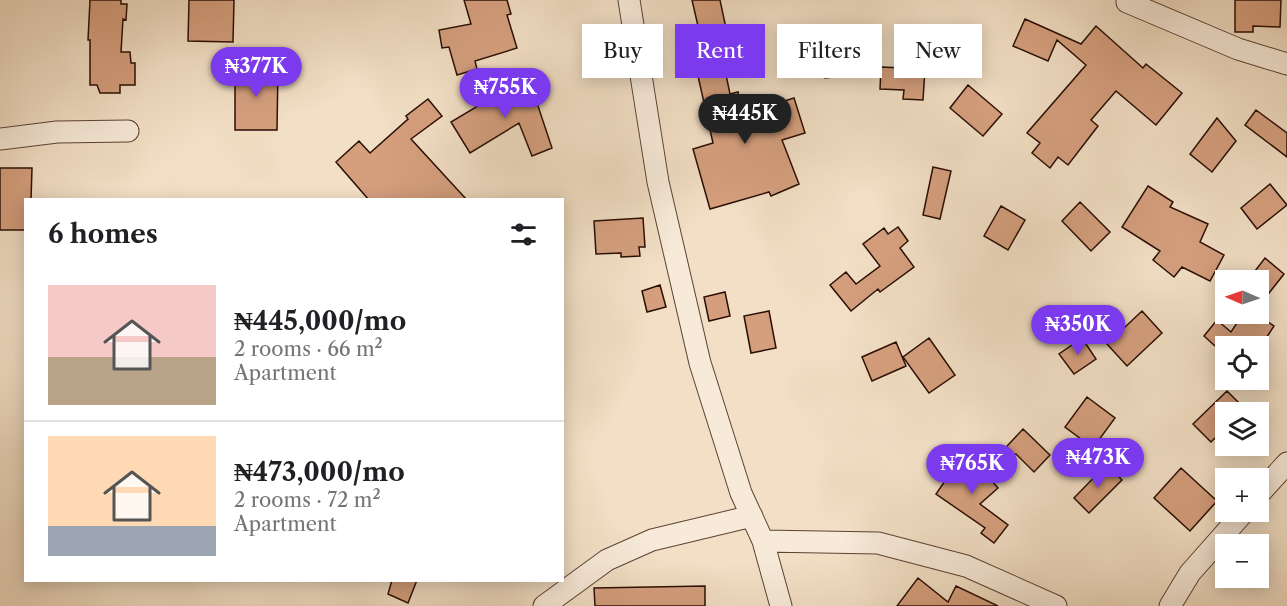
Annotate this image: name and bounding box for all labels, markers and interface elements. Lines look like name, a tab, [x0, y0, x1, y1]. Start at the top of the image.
chip: Buy	[582, 24, 663, 78]
chip: Rent	[675, 24, 765, 78]
chip: Filters	[777, 24, 882, 78]
chip: New	[894, 24, 982, 78]
pin: ₦377K	[214, 47, 298, 98]
text: ₦377K	[225, 54, 287, 78]
pin: ₦755K	[463, 68, 547, 119]
text: ₦755K	[474, 75, 536, 99]
pin: ₦445K	[703, 94, 787, 145]
text: ₦445K	[712, 101, 778, 125]
text: 6 homes	[48, 218, 158, 250]
icon: filters	[507, 218, 540, 251]
north arrow	[1215, 270, 1269, 324]
map controls	[1215, 270, 1269, 588]
text: ₦445,000/mo	[234, 305, 406, 337]
pin: ₦350K	[1036, 305, 1120, 356]
icon: home	[96, 309, 168, 381]
text: ₦350K	[1045, 312, 1111, 336]
button: locate	[1215, 336, 1269, 390]
text: 2 rooms · 66 m²	[234, 337, 383, 361]
text: Apartment	[234, 361, 337, 385]
button: layers	[1215, 402, 1269, 456]
pin: ₦473K	[1056, 438, 1140, 489]
pin: ₦765K	[930, 444, 1014, 495]
text: ₦473K	[1066, 445, 1130, 469]
text: ₦765K	[940, 451, 1004, 475]
text: ₦473,000/mo	[234, 456, 405, 488]
icon: home	[96, 460, 168, 532]
button: +	[1215, 468, 1269, 522]
text: 2 rooms · 72 m²	[234, 488, 381, 512]
text: Apartment	[234, 512, 337, 536]
button: −	[1215, 534, 1269, 588]

